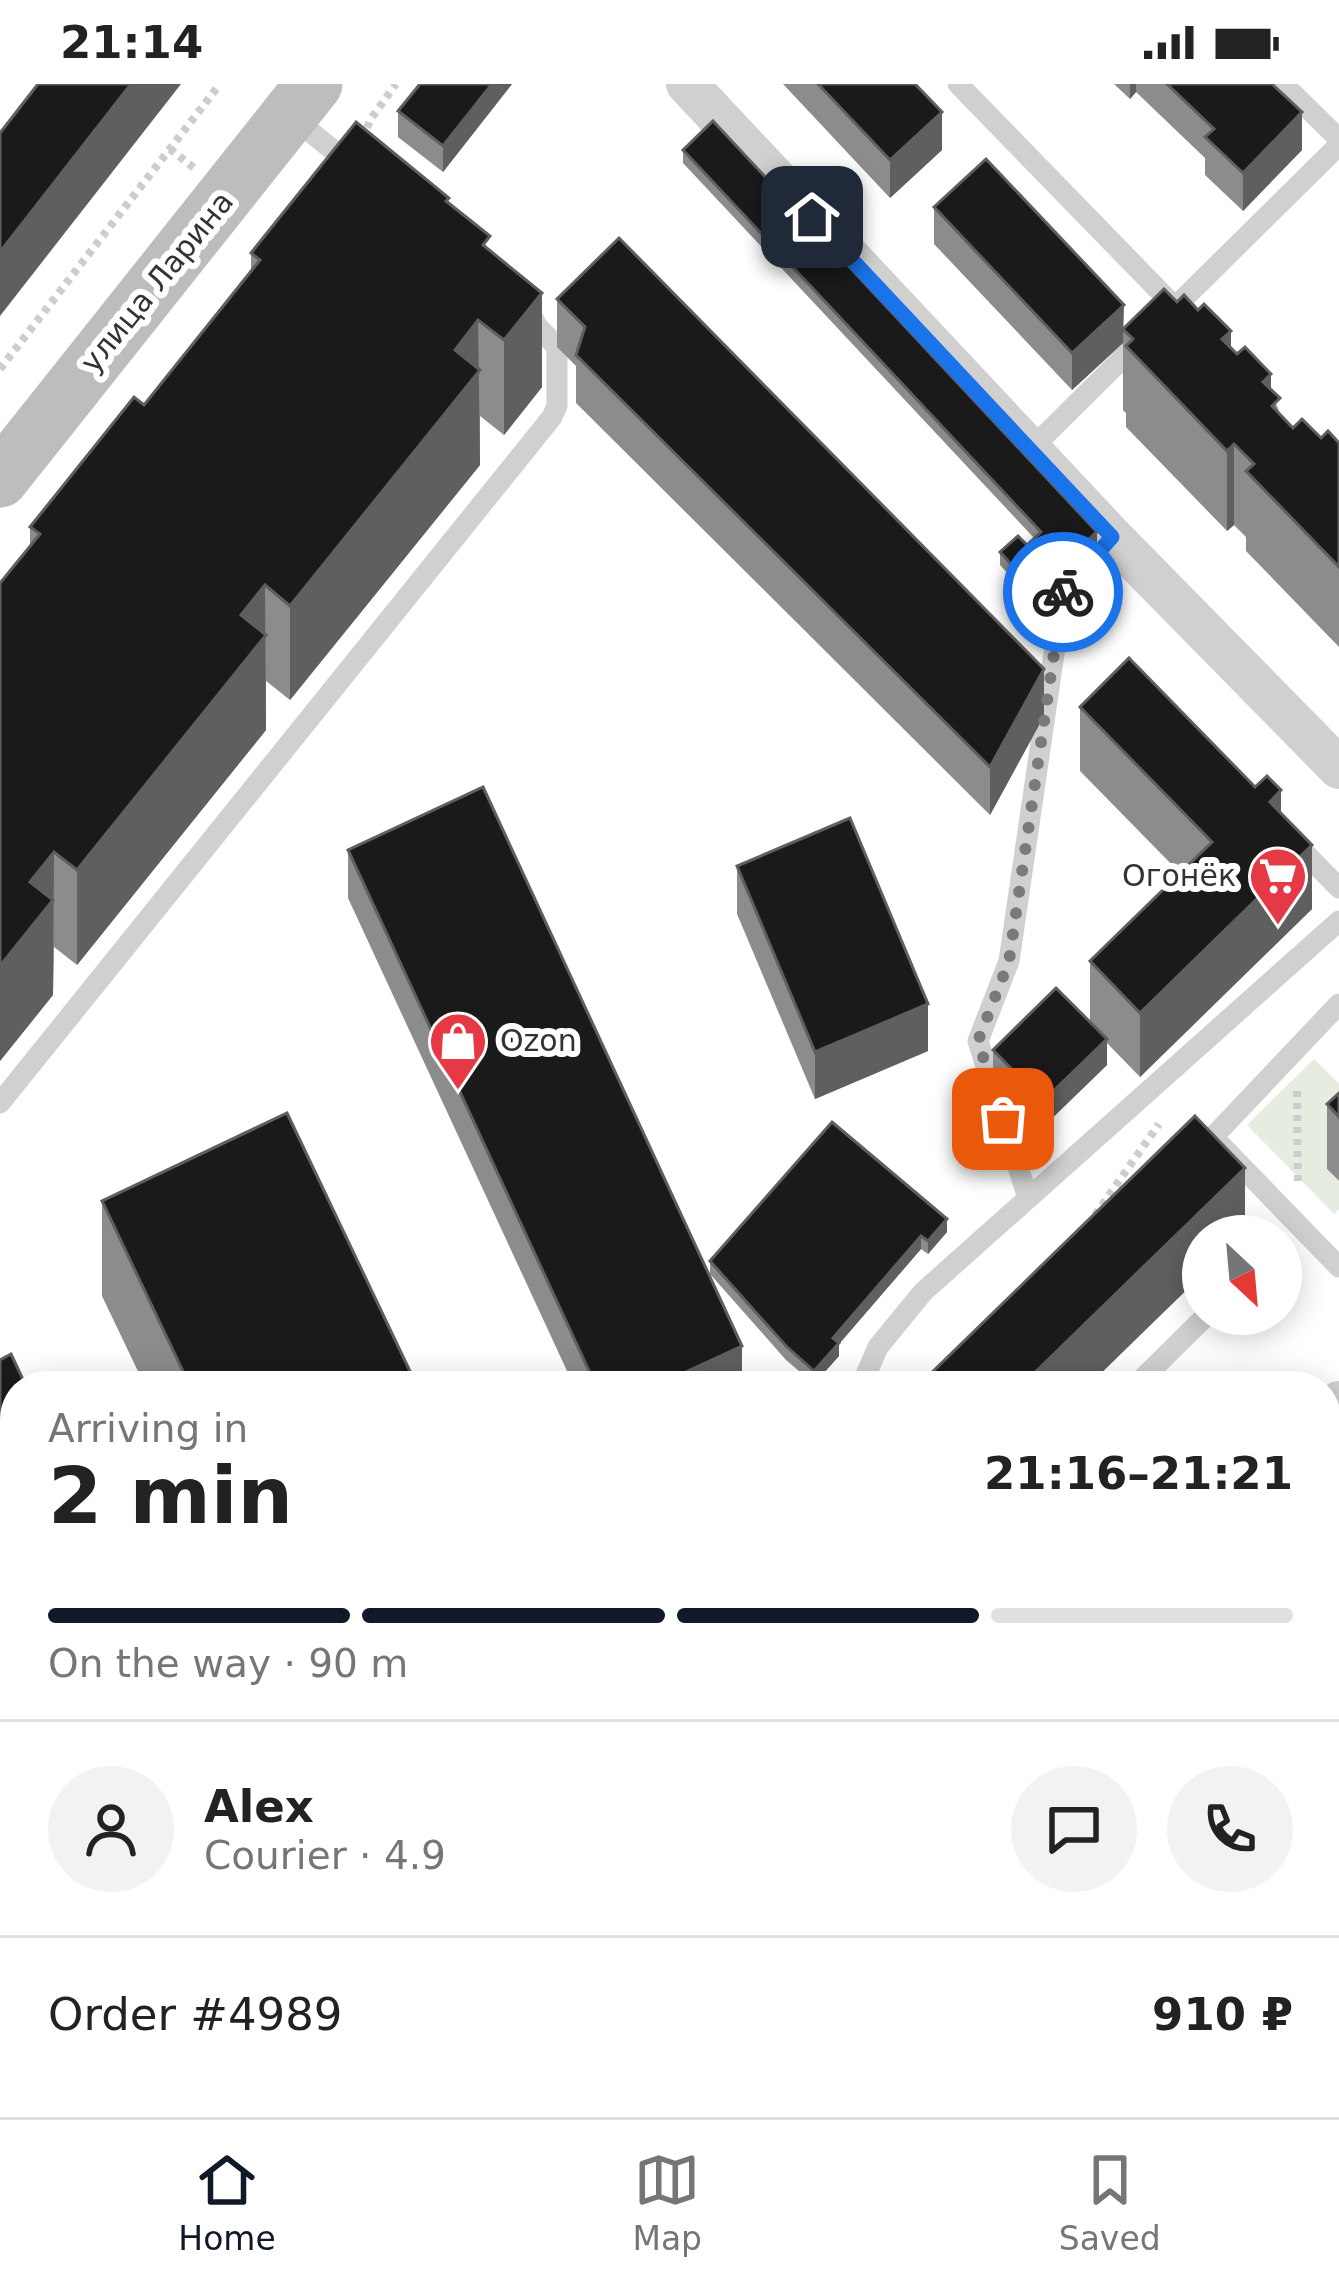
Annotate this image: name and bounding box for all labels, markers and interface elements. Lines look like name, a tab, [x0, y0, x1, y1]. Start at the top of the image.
text: 21:14	[60, 16, 203, 69]
pin	[761, 166, 863, 268]
street label: улица Ларина	[73, 184, 240, 379]
icon: home	[779, 184, 845, 250]
courier	[1003, 532, 1123, 652]
icon: bike	[1030, 559, 1096, 625]
supermarket icon: Огонёк	[1247, 845, 1309, 927]
place label: Огонёк	[1122, 858, 1236, 893]
shop icon: Ozon	[427, 1010, 489, 1092]
place label: Ozon	[500, 1023, 577, 1058]
pin	[952, 1068, 1054, 1170]
icon: bag	[970, 1086, 1036, 1152]
north arrow	[1182, 1215, 1302, 1335]
map controls	[1182, 1215, 1302, 1335]
text: Arriving in	[48, 1406, 248, 1451]
text: 21:16–21:21	[984, 1447, 1293, 1500]
text: 2 min	[48, 1451, 293, 1541]
text: On the way · 90 m	[48, 1641, 408, 1686]
button: person	[48, 1766, 174, 1892]
button: chat	[1011, 1766, 1137, 1892]
button: phone	[1167, 1766, 1293, 1892]
text: Alex	[204, 1780, 314, 1833]
text: Courier · 4.9	[204, 1833, 446, 1878]
text: Order #4989	[48, 1988, 342, 2041]
text: 910 ₽	[1152, 1988, 1293, 2041]
tab: Home	[178, 2147, 276, 2258]
tab: Map	[632, 2147, 702, 2258]
tab: Saved	[1059, 2147, 1161, 2258]

